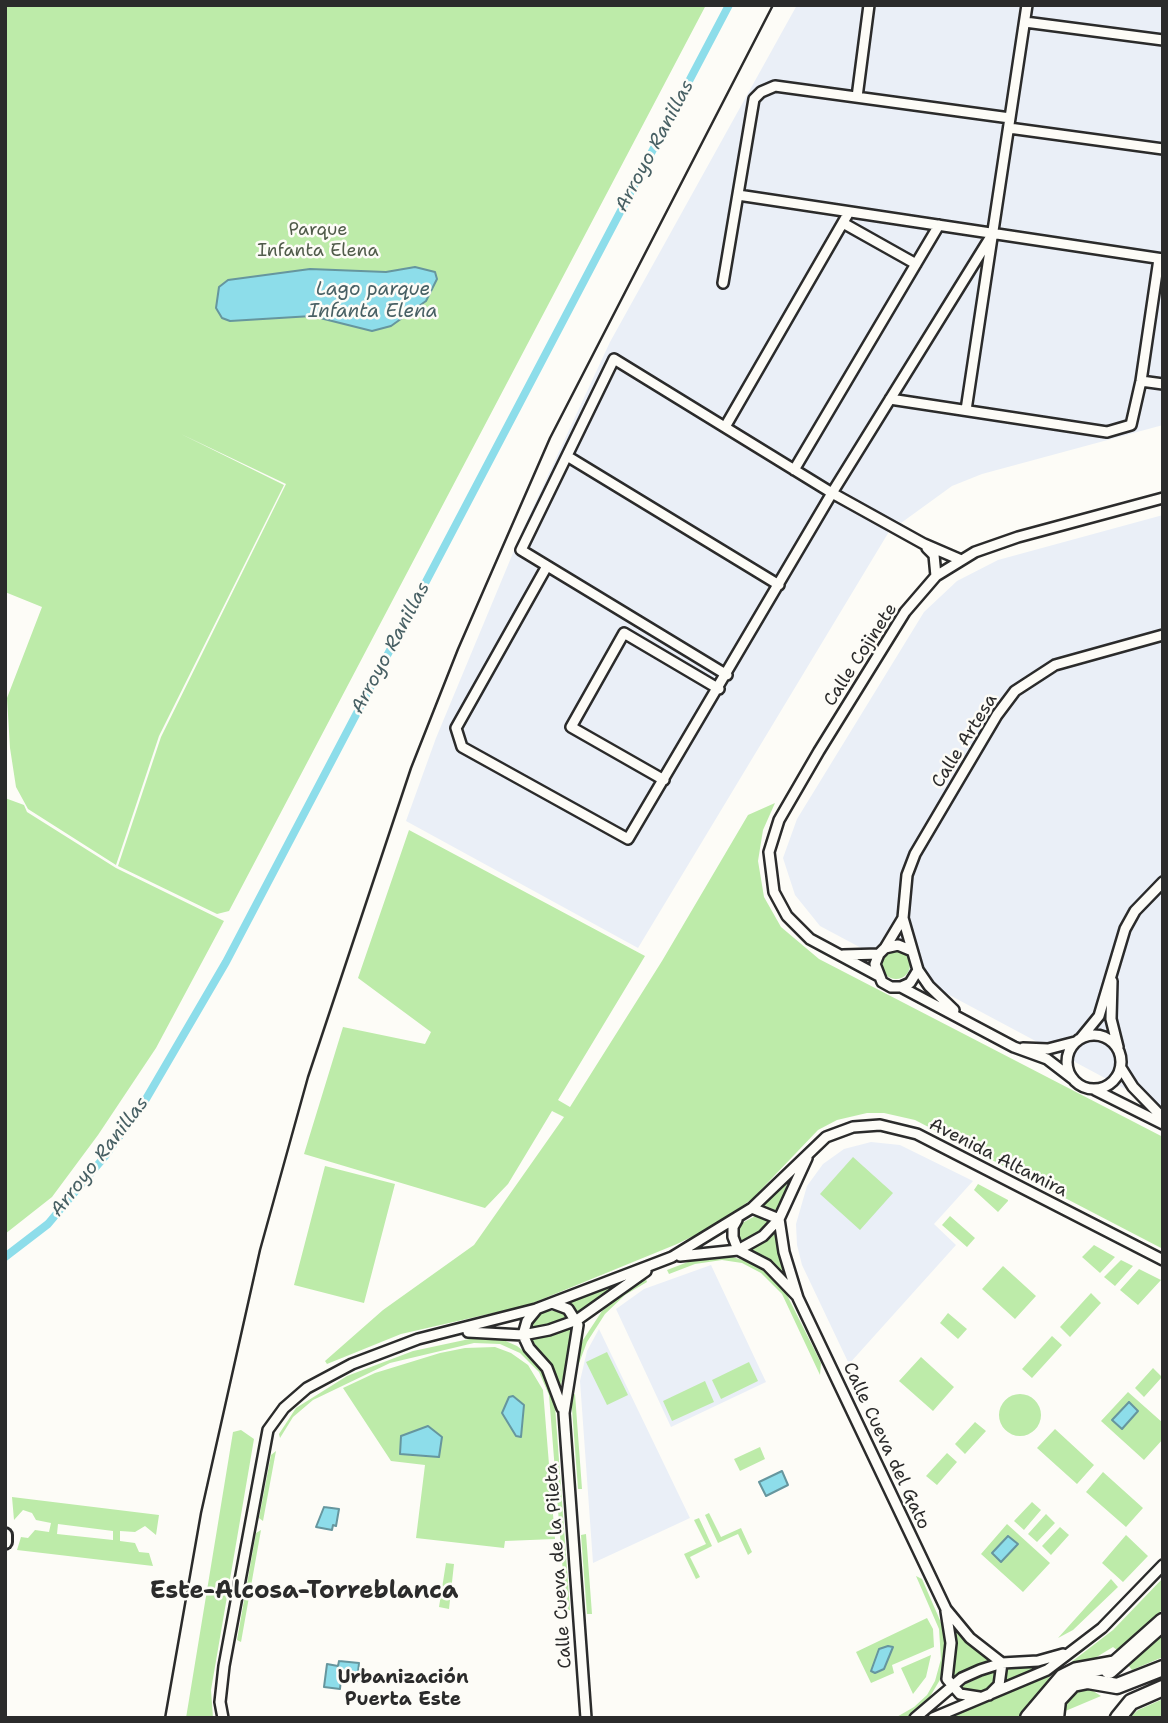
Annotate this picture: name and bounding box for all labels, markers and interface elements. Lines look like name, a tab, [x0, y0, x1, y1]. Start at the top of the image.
water label: Arroyo Ranillas	[611, 76, 699, 216]
park label: Parque Infanta Elena	[257, 219, 379, 262]
water label: Lago parque Infanta Elena	[308, 279, 438, 323]
water label: Arroyo Ranillas	[347, 578, 435, 718]
street label: Calle Cojinete	[820, 600, 902, 710]
street label: Calle Artesa	[928, 690, 1002, 792]
water label: Arroyo Ranillas	[46, 1093, 154, 1221]
street label: Avenida Altamira	[925, 1114, 1071, 1202]
street label: Calle Cueva del Gato	[838, 1359, 934, 1533]
street label: Calle Cueva de la Pileta	[541, 1463, 577, 1669]
district label: Este-Alcosa-Torreblanca	[150, 1578, 458, 1606]
district label: Urbanización Puerta Este	[337, 1667, 469, 1711]

